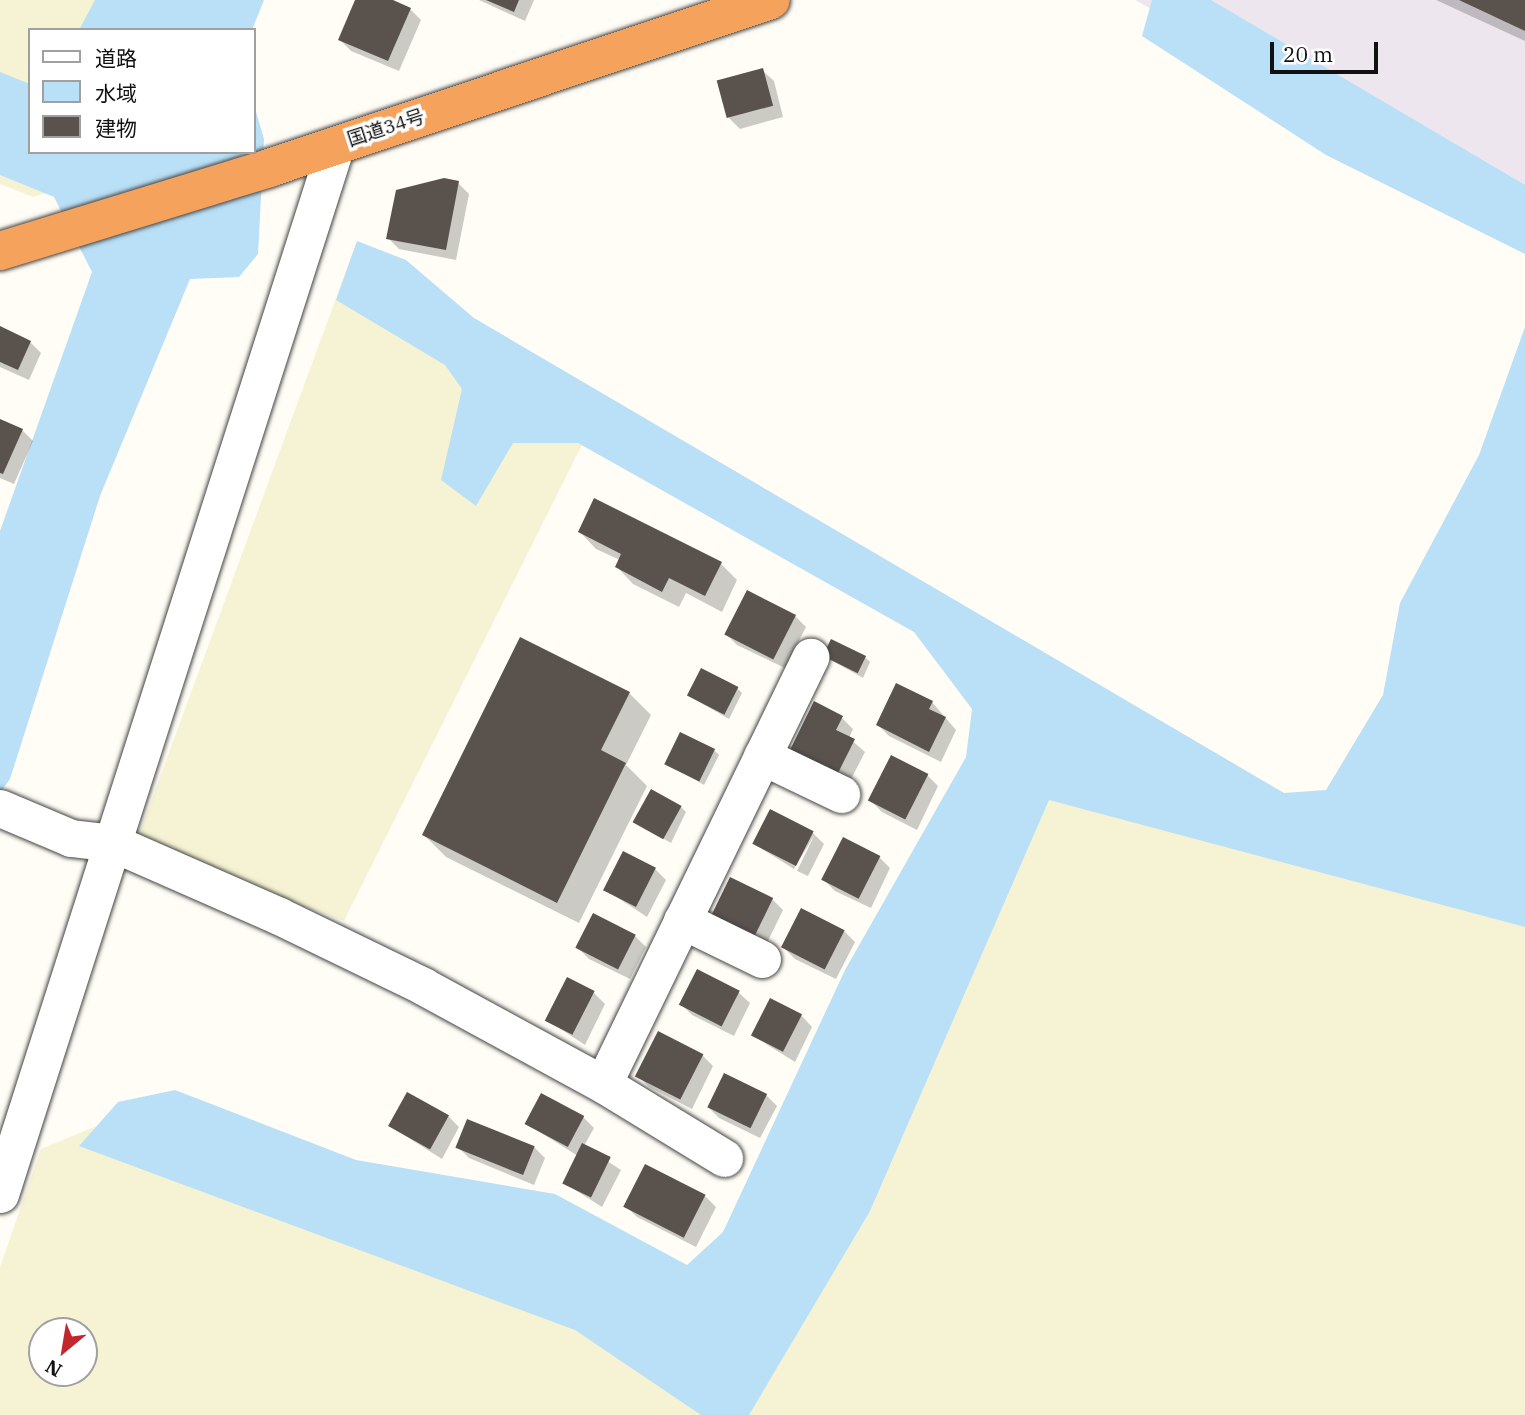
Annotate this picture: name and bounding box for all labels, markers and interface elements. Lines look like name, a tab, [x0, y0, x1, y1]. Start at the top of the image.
legend	[28, 28, 256, 154]
scale bar	[1273, 28, 1382, 72]
text: 20 m	[1283, 40, 1333, 68]
text: 道路	[95, 44, 137, 72]
text: 水域	[95, 79, 137, 107]
street label: 国道34号	[345, 105, 427, 151]
text: 建物	[95, 114, 137, 142]
north arrow	[28, 1317, 98, 1387]
text: N	[41, 1354, 66, 1383]

